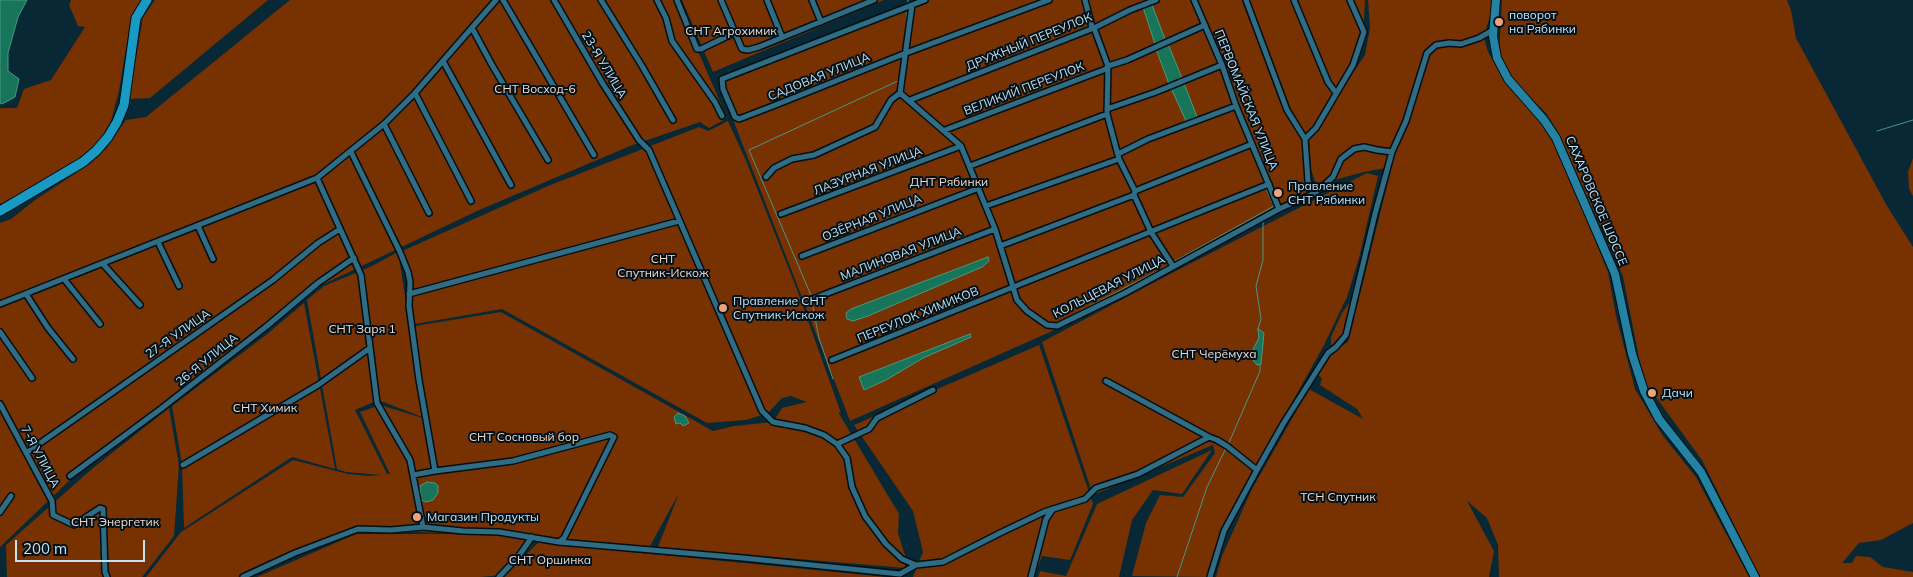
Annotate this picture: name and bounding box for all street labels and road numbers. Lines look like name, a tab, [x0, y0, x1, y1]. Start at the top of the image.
street label: ДРУЖНЫЙ ПЕРЕУЛОК	[964, 10, 1094, 74]
street label: ПЕРВОМАЙСКАЯ УЛИЦА	[1211, 28, 1281, 172]
street label: 23-Я УЛИЦА	[578, 29, 630, 101]
street label: САДОВАЯ УЛИЦА	[766, 50, 872, 104]
street label: ВЕЛИКИЙ ПЕРЕУЛОК	[962, 59, 1086, 119]
street label: САХАРОВСКОЕ ШОССЕ	[1562, 134, 1630, 268]
street label: ЛАЗУРНАЯ УЛИЦА	[812, 144, 924, 198]
street label: ОЗЁРНАЯ УЛИЦА	[820, 191, 924, 245]
street label: МАЛИНОВАЯ УЛИЦА	[838, 224, 964, 284]
street label: КОЛЬЦЕВАЯ УЛИЦА	[1051, 252, 1167, 322]
street label: ПЕРЕУЛОК ХИМИКОВ	[855, 284, 981, 346]
street label: 27-Я УЛИЦА	[143, 306, 213, 362]
street label: 26-Я УЛИЦА	[173, 331, 241, 389]
street label: 7-Я УЛИЦА	[18, 423, 62, 491]

